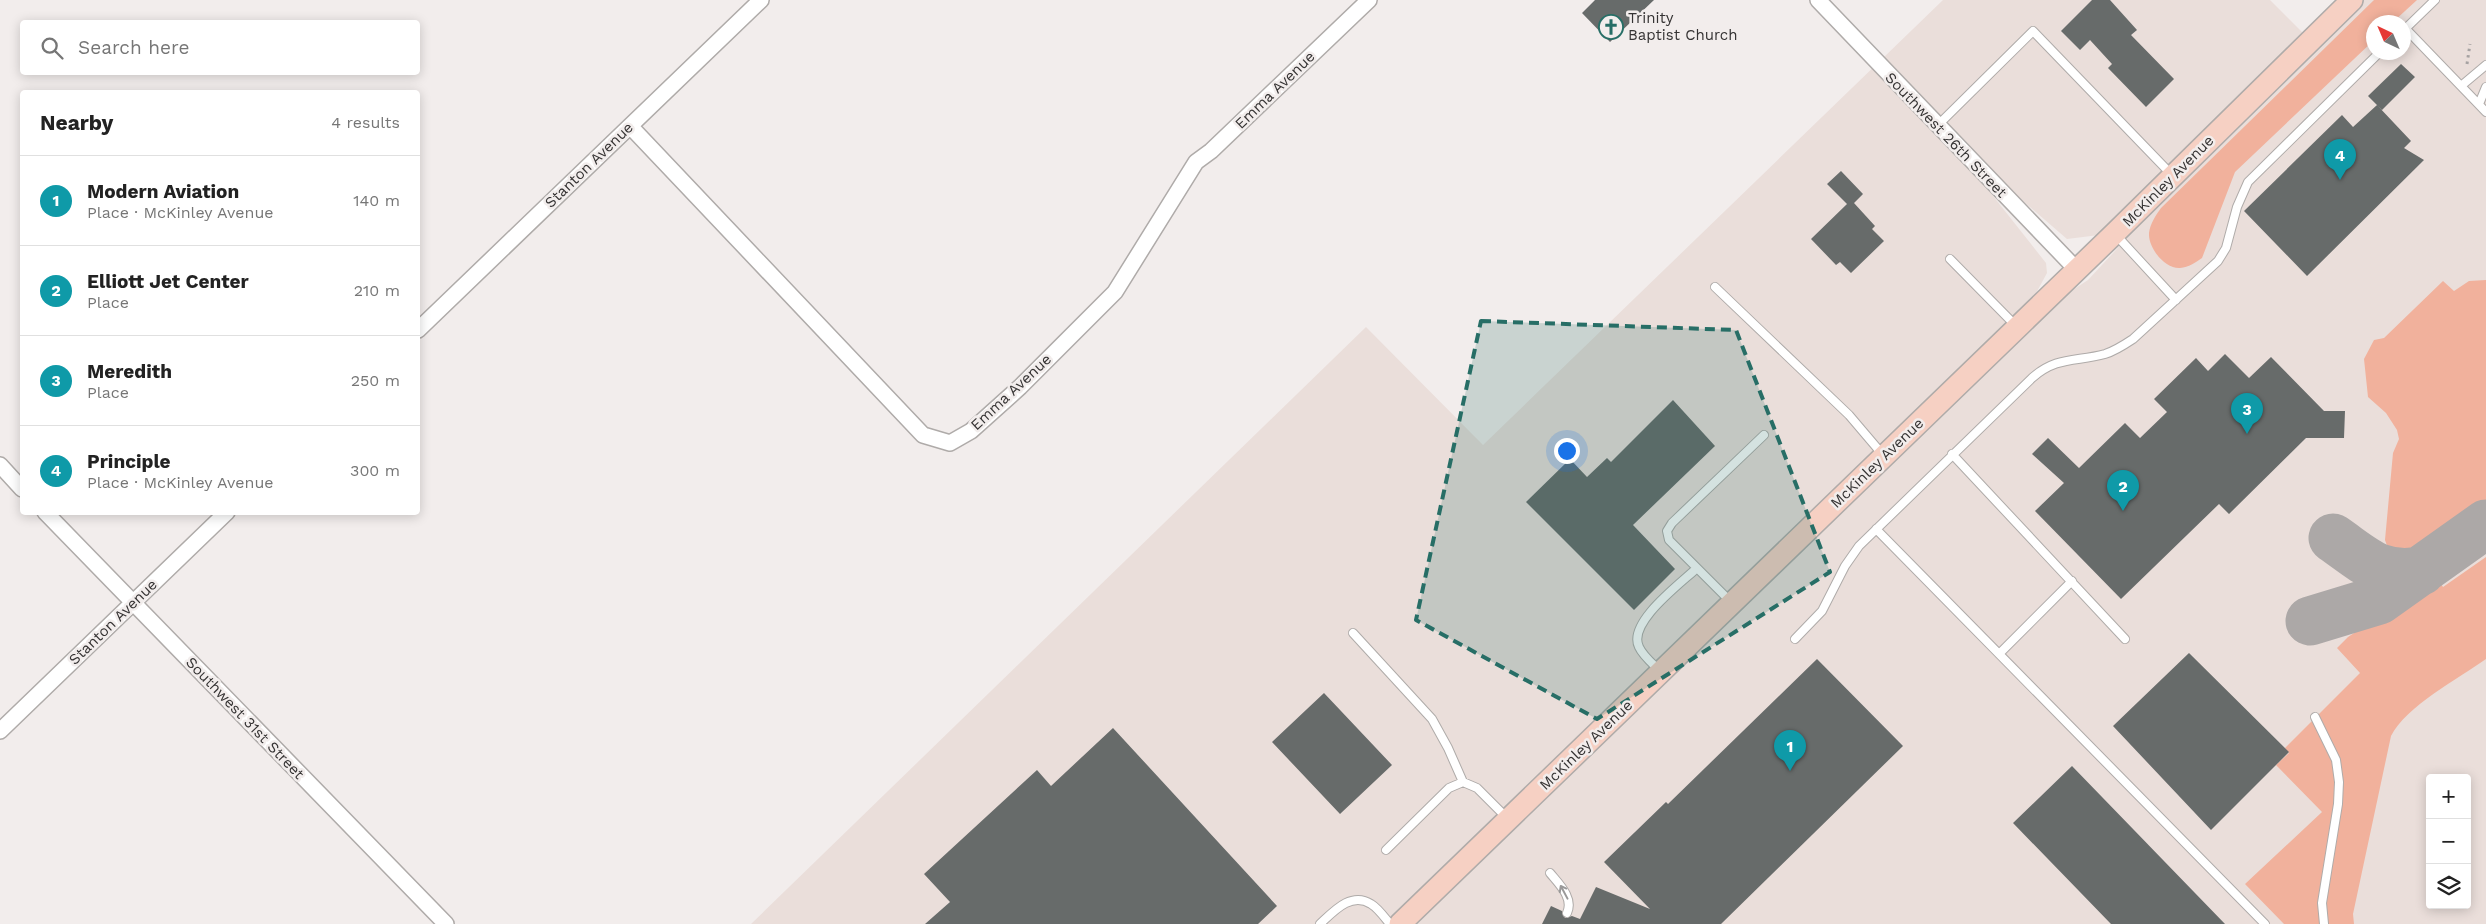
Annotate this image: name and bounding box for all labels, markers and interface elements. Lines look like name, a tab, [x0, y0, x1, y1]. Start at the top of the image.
place label: Trinity Baptist Church	[1628, 9, 1738, 44]
church icon: Trinity Baptist Church	[1598, 14, 1624, 40]
north arrow	[2366, 15, 2411, 60]
search box	[20, 20, 420, 75]
icon: search	[38, 34, 66, 62]
text: Search here	[78, 36, 189, 59]
street label: Emma Avenue	[1231, 47, 1319, 133]
street label: Southwest 26th Street	[1881, 69, 2011, 202]
text: Nearby	[40, 110, 113, 135]
text: 4 results	[331, 113, 400, 132]
street label: Stanton Avenue	[541, 118, 637, 212]
street label: McKinley Avenue	[2118, 131, 2218, 231]
pin: 4	[2324, 139, 2356, 180]
text: Modern Aviation	[87, 180, 239, 203]
text: 1	[53, 191, 59, 210]
text: 140 m	[353, 191, 400, 210]
text: Place · McKinley Avenue	[87, 203, 274, 222]
text: Elliott Jet Center	[87, 270, 249, 293]
text: 2	[51, 281, 61, 300]
text: 210 m	[354, 281, 400, 300]
text: Place	[87, 293, 129, 312]
street label: Emma Avenue	[967, 350, 1055, 434]
text: Meredith	[87, 360, 172, 383]
text: 3	[51, 371, 61, 390]
text: 250 m	[351, 371, 400, 390]
text: Place	[87, 383, 129, 402]
pin: 3	[2231, 393, 2263, 434]
street label: McKinley Avenue	[1827, 414, 1927, 512]
your location	[1554, 438, 1580, 464]
text: Principle	[87, 450, 171, 473]
text: 4	[51, 461, 61, 480]
text: 300 m	[350, 461, 400, 480]
pin: 2	[2107, 470, 2139, 511]
text: Place · McKinley Avenue	[87, 473, 274, 492]
street label: Stanton Avenue	[65, 575, 161, 669]
street label: Southwest 31st Street	[182, 653, 308, 783]
street label: McKinley Avenue	[1536, 696, 1636, 794]
pin: 1	[1774, 730, 1806, 771]
map controls	[2426, 774, 2471, 909]
button: +	[2426, 774, 2471, 819]
button: −	[2426, 819, 2471, 864]
button: layers	[2426, 864, 2471, 909]
one-way arrow	[1559, 884, 1569, 899]

